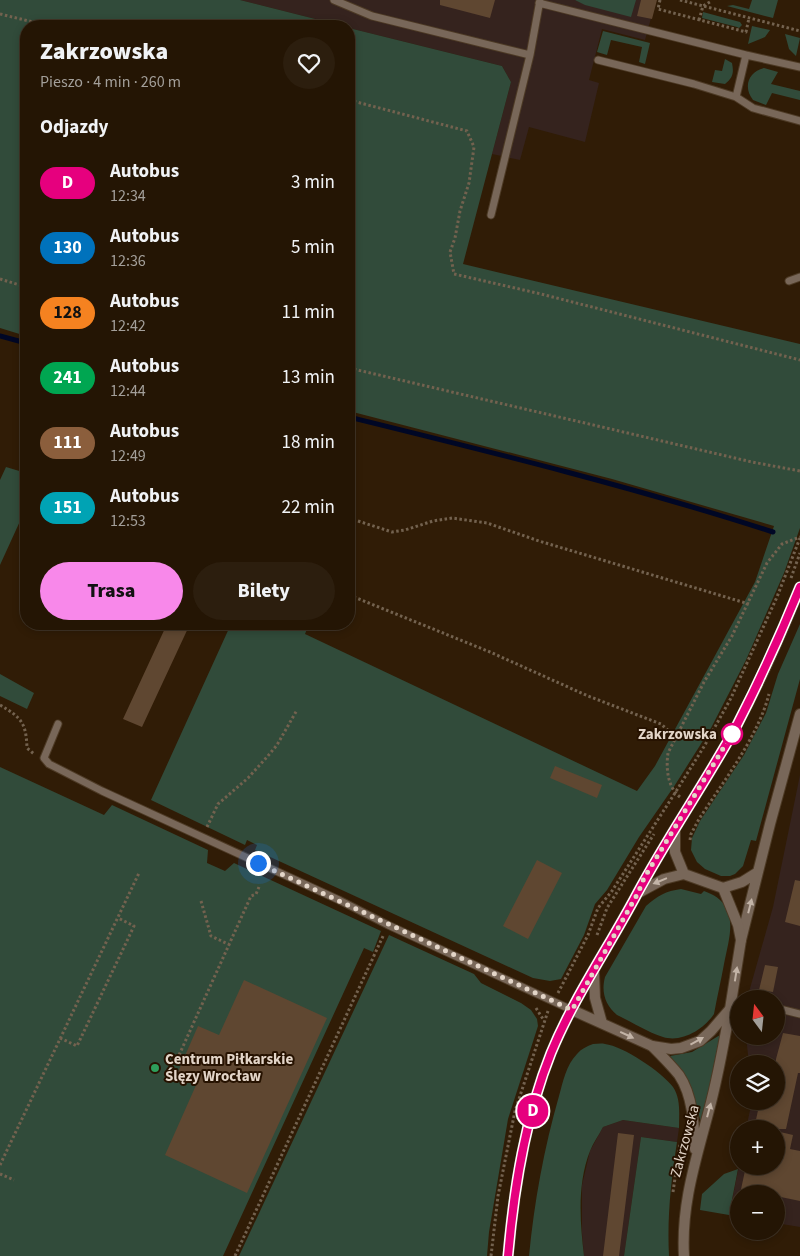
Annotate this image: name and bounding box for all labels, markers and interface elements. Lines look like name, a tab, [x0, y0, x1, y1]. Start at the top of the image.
text: Zakrzowska	[40, 34, 168, 69]
button: heart	[283, 37, 335, 89]
text: Pieszo · 4 min · 260 m	[40, 71, 181, 93]
text: Odjazdy	[40, 114, 109, 141]
text: Autobus	[110, 158, 179, 185]
text: 3 min	[291, 169, 335, 196]
text: D	[62, 170, 73, 195]
text: 12:34	[110, 185, 146, 207]
text: Autobus	[110, 223, 179, 250]
text: 5 min	[291, 234, 335, 261]
text: 130	[53, 235, 82, 260]
text: 12:36	[110, 250, 146, 272]
text: Autobus	[110, 288, 179, 315]
text: 11 min	[281, 299, 335, 326]
text: 128	[53, 300, 82, 325]
text: 12:42	[110, 315, 146, 337]
text: Autobus	[110, 353, 179, 380]
text: 13 min	[281, 364, 335, 391]
text: 241	[53, 365, 82, 390]
text: 12:44	[110, 380, 146, 402]
text: Autobus	[110, 418, 179, 445]
text: 18 min	[281, 429, 335, 456]
text: 111	[53, 430, 82, 455]
text: 12:49	[110, 445, 146, 467]
text: Autobus	[110, 483, 179, 510]
text: 22 min	[281, 494, 335, 521]
text: 151	[53, 495, 82, 520]
text: 12:53	[110, 510, 146, 532]
button: Trasa	[40, 562, 183, 620]
button: Bilety	[193, 562, 335, 620]
marker: Zakrzowska	[721, 723, 743, 745]
place label: Zakrzowska	[638, 724, 717, 745]
your location	[246, 851, 271, 876]
one-way arrow	[652, 877, 667, 885]
one-way arrow	[746, 898, 754, 913]
one-way arrow	[732, 966, 740, 982]
north arrow	[730, 990, 785, 1045]
map controls	[730, 990, 785, 1240]
one-way arrow	[620, 1031, 634, 1039]
one-way arrow	[690, 1037, 704, 1046]
place label: Centrum Piłkarskie Ślęzy Wrocław	[165, 1049, 293, 1087]
button: layers	[730, 1055, 785, 1110]
marker: Centrum Piłkarskie Ślęzy Wrocław	[149, 1062, 161, 1074]
line badge: D	[517, 1095, 549, 1127]
text: D	[527, 1098, 539, 1123]
street label: Zakrzowska	[665, 1102, 705, 1180]
one-way arrow	[705, 1103, 713, 1118]
button: +	[730, 1120, 785, 1175]
button: −	[730, 1185, 785, 1240]

